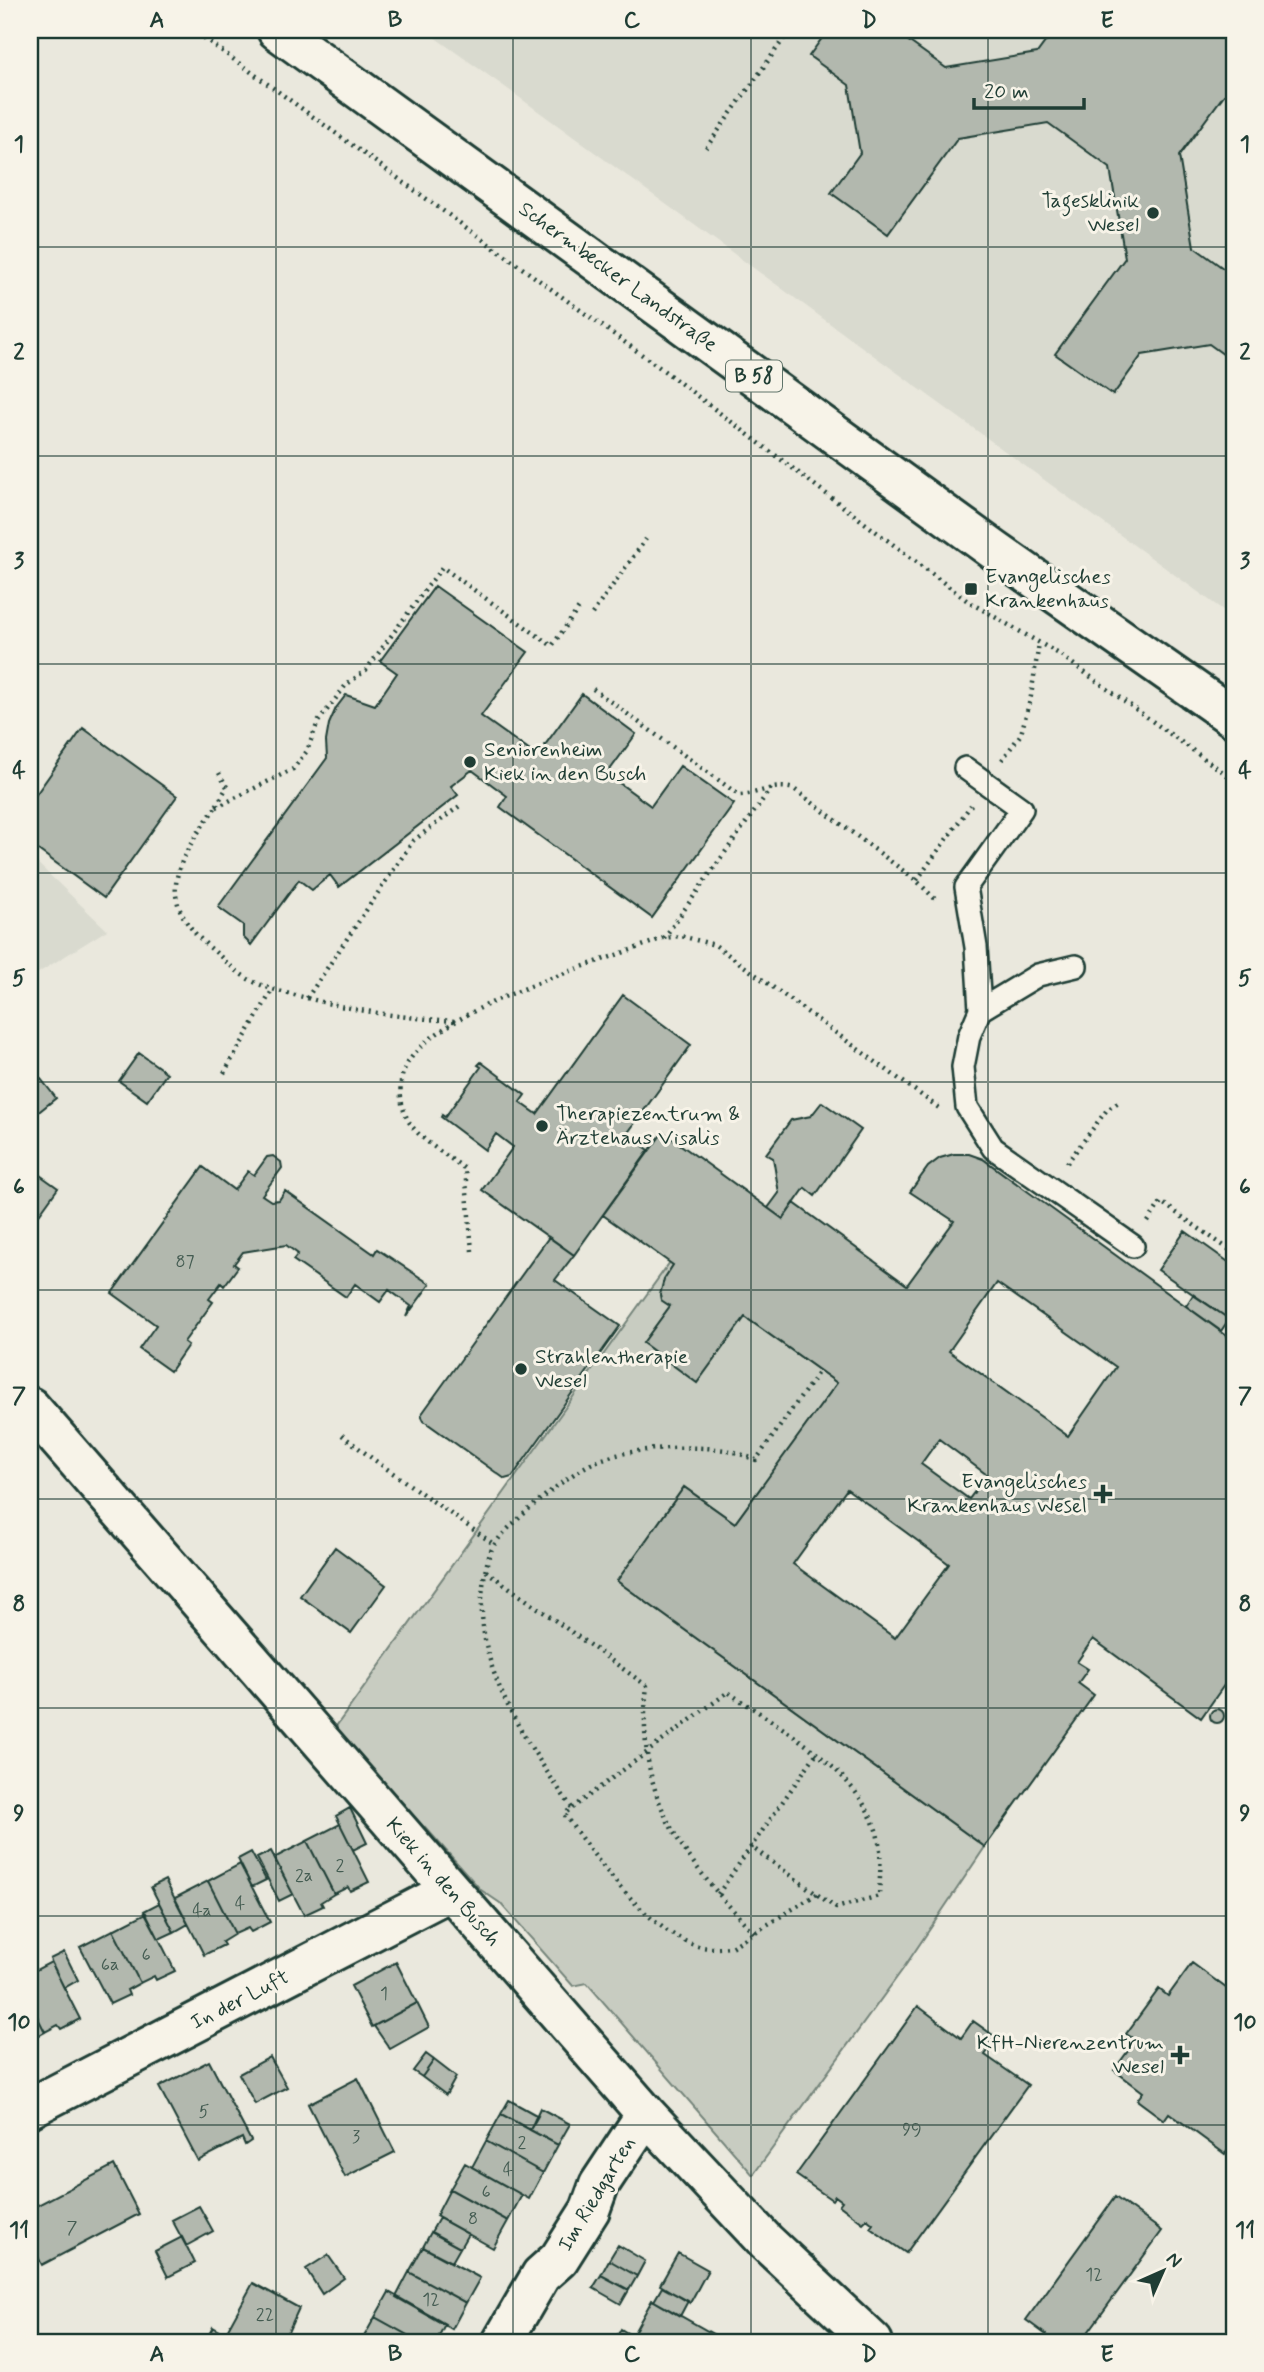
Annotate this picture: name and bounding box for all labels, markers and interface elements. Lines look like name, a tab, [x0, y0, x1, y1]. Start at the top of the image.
text: A	[149, 6, 165, 36]
text: B	[388, 6, 403, 36]
text: C	[624, 6, 641, 36]
text: D	[861, 6, 877, 36]
text: E	[1100, 6, 1114, 36]
scale bar	[974, 66, 1084, 110]
text: 20 m	[984, 78, 1029, 106]
text: 1	[14, 130, 24, 160]
text: 1	[1240, 130, 1250, 160]
place label: Tagesklinik Wesel	[1041, 187, 1139, 239]
street label: Schermbecker Landstraße	[513, 195, 723, 359]
marker: Tagesklinik Wesel	[1145, 205, 1161, 221]
text: 2	[13, 338, 25, 368]
text: 2	[1239, 338, 1251, 368]
road number: B 58	[726, 360, 782, 392]
text: 3	[14, 547, 25, 577]
text: 3	[1240, 547, 1251, 577]
place label: Evangelisches Krankenhaus	[985, 563, 1111, 615]
marker: Evangelisches Krankenhaus	[963, 581, 979, 597]
place label: Seniorenheim Kiek in den Busch	[484, 736, 646, 788]
marker: Seniorenheim Kiek in den Busch	[462, 754, 478, 770]
text: 4	[12, 756, 26, 786]
text: 4	[1238, 756, 1252, 786]
text: 5	[12, 964, 26, 994]
text: 5	[1238, 964, 1252, 994]
place label: Therapiezentrum & Ärztehaus Visalis	[556, 1100, 740, 1152]
marker: Therapiezentrum & Ärztehaus Visalis	[534, 1118, 550, 1134]
text: 6	[13, 1173, 25, 1203]
text: 6	[1239, 1173, 1251, 1203]
house number: 87	[175, 1250, 195, 1274]
place label: Strahlentherapie Wesel	[535, 1343, 688, 1395]
marker: Strahlentherapie Wesel	[513, 1361, 529, 1377]
text: 7	[12, 1382, 26, 1412]
text: 7	[1238, 1382, 1252, 1412]
place label: Evangelisches Krankenhaus Wesel	[907, 1468, 1087, 1520]
marker: Evangelisches Krankenhaus Wesel	[1093, 1484, 1113, 1504]
text: 8	[13, 1590, 25, 1620]
text: 8	[1239, 1590, 1251, 1620]
text: 9	[13, 1799, 25, 1829]
text: 9	[1239, 1799, 1251, 1829]
street label: Kiek in den Busch	[379, 1812, 507, 1952]
house number: 2	[336, 1854, 345, 1878]
house number: 2a	[295, 1864, 313, 1888]
house number: 4	[235, 1892, 245, 1916]
house number: 4a	[192, 1899, 212, 1923]
house number: 6	[141, 1943, 151, 1967]
house number: 6a	[101, 1953, 119, 1977]
street label: In der Luft	[186, 1963, 294, 2037]
house number: 1	[380, 1982, 388, 2006]
text: 10	[7, 2008, 31, 2038]
text: 10	[1233, 2008, 1257, 2038]
place label: KfH-Nierenzentrum Wesel	[977, 2029, 1164, 2081]
marker: KfH-Nierenzentrum Wesel	[1170, 2045, 1190, 2065]
house number: 5	[199, 2100, 210, 2124]
house number: 99	[902, 2118, 922, 2142]
house number: 3	[352, 2125, 360, 2149]
house number: 2	[518, 2131, 527, 2155]
street label: Im Riedgarten	[552, 2131, 642, 2257]
house number: 4	[503, 2158, 513, 2182]
house number: 6	[481, 2180, 491, 2204]
house number: 8	[468, 2207, 478, 2231]
text: 11	[9, 2216, 29, 2246]
house number: 7	[67, 2216, 78, 2240]
text: 11	[1235, 2216, 1255, 2246]
north arrow	[1128, 2236, 1198, 2306]
text: N	[1161, 2247, 1187, 2273]
house number: 12	[1085, 2263, 1103, 2287]
house number: 12	[422, 2288, 440, 2312]
house number: 22	[256, 2303, 274, 2327]
text: A	[149, 2340, 165, 2370]
text: B	[388, 2340, 403, 2370]
text: C	[624, 2340, 641, 2370]
text: D	[861, 2340, 877, 2370]
text: E	[1100, 2340, 1114, 2370]

